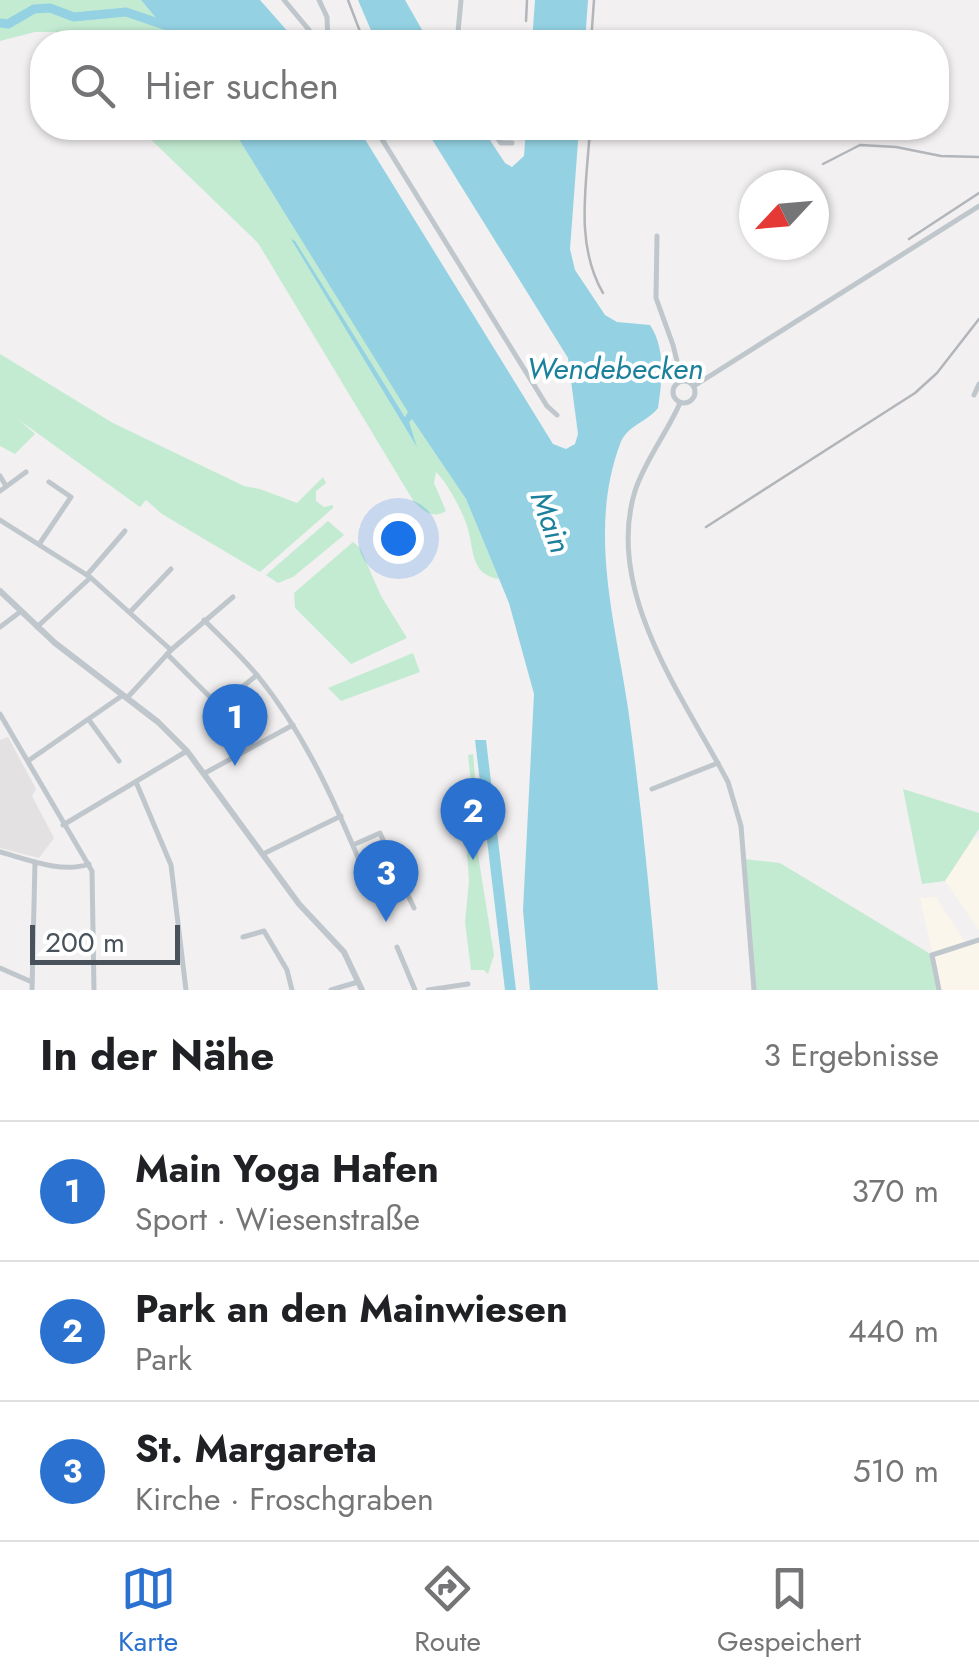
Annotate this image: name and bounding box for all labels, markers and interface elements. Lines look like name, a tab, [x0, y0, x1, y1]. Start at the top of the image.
search box	[30, 30, 949, 140]
icon: search	[65, 58, 120, 113]
text: Hier suchen	[145, 58, 339, 113]
north arrow	[739, 170, 829, 260]
water label: Wendebecken	[527, 347, 703, 390]
water label: Main	[520, 485, 582, 559]
your location	[373, 513, 424, 564]
pin: 1	[202, 684, 268, 766]
pin: 2	[440, 778, 506, 860]
pin: 3	[354, 840, 418, 922]
scale bar	[30, 920, 180, 964]
text: 200 m	[45, 922, 125, 963]
text: In der Nähe	[40, 1025, 274, 1086]
text: 3 Ergebnisse	[763, 1032, 939, 1078]
text: Main Yoga Hafen	[135, 1141, 439, 1196]
text: 1	[64, 1168, 81, 1214]
text: 370 m	[851, 1168, 939, 1214]
text: Sport · Wiesenstraße	[135, 1196, 420, 1242]
text: Park an den Mainwiesen	[135, 1281, 568, 1336]
text: 2	[62, 1308, 83, 1354]
text: 440 m	[848, 1308, 939, 1354]
text: Park	[135, 1336, 192, 1382]
text: St. Margareta	[135, 1421, 377, 1476]
text: 3	[63, 1448, 82, 1494]
text: 510 m	[853, 1448, 939, 1494]
text: Kirche · Froschgraben	[135, 1476, 434, 1522]
tab: Karte	[118, 1561, 178, 1662]
tab: Route	[414, 1561, 481, 1662]
tab: Gespeichert	[717, 1561, 861, 1662]

